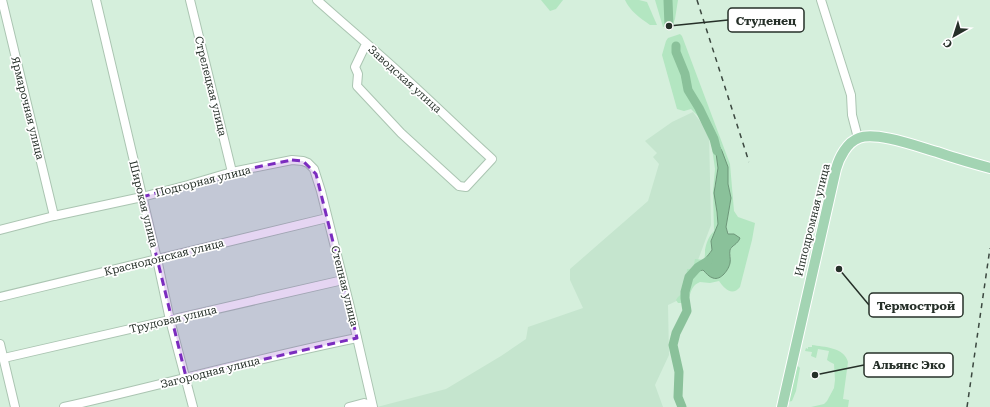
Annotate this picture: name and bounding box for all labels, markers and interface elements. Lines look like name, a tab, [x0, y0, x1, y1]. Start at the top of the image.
callout: Студенец	[728, 8, 804, 32]
text: Студенец	[736, 14, 797, 28]
north arrow	[934, 16, 974, 56]
street label: Стрелецкая улица	[192, 35, 229, 138]
text: С	[941, 36, 955, 51]
street label: Заводская улица	[365, 43, 444, 116]
street label: Ярмарочная улица	[8, 55, 47, 161]
street label: Широкая улица	[126, 159, 161, 249]
street label: Ипподромная улица	[792, 162, 833, 278]
street label: Подгорная улица	[154, 163, 252, 200]
street label: Краснодонская улица	[103, 236, 225, 279]
street label: Степная улица	[328, 244, 361, 328]
callout: Термострой	[869, 293, 963, 317]
text: Термострой	[877, 299, 955, 313]
street label: Трудовая улица	[128, 303, 218, 336]
callout: Альянс Эко	[864, 353, 953, 377]
street label: Загородная улица	[159, 354, 261, 391]
text: Альянс Эко	[872, 358, 946, 372]

